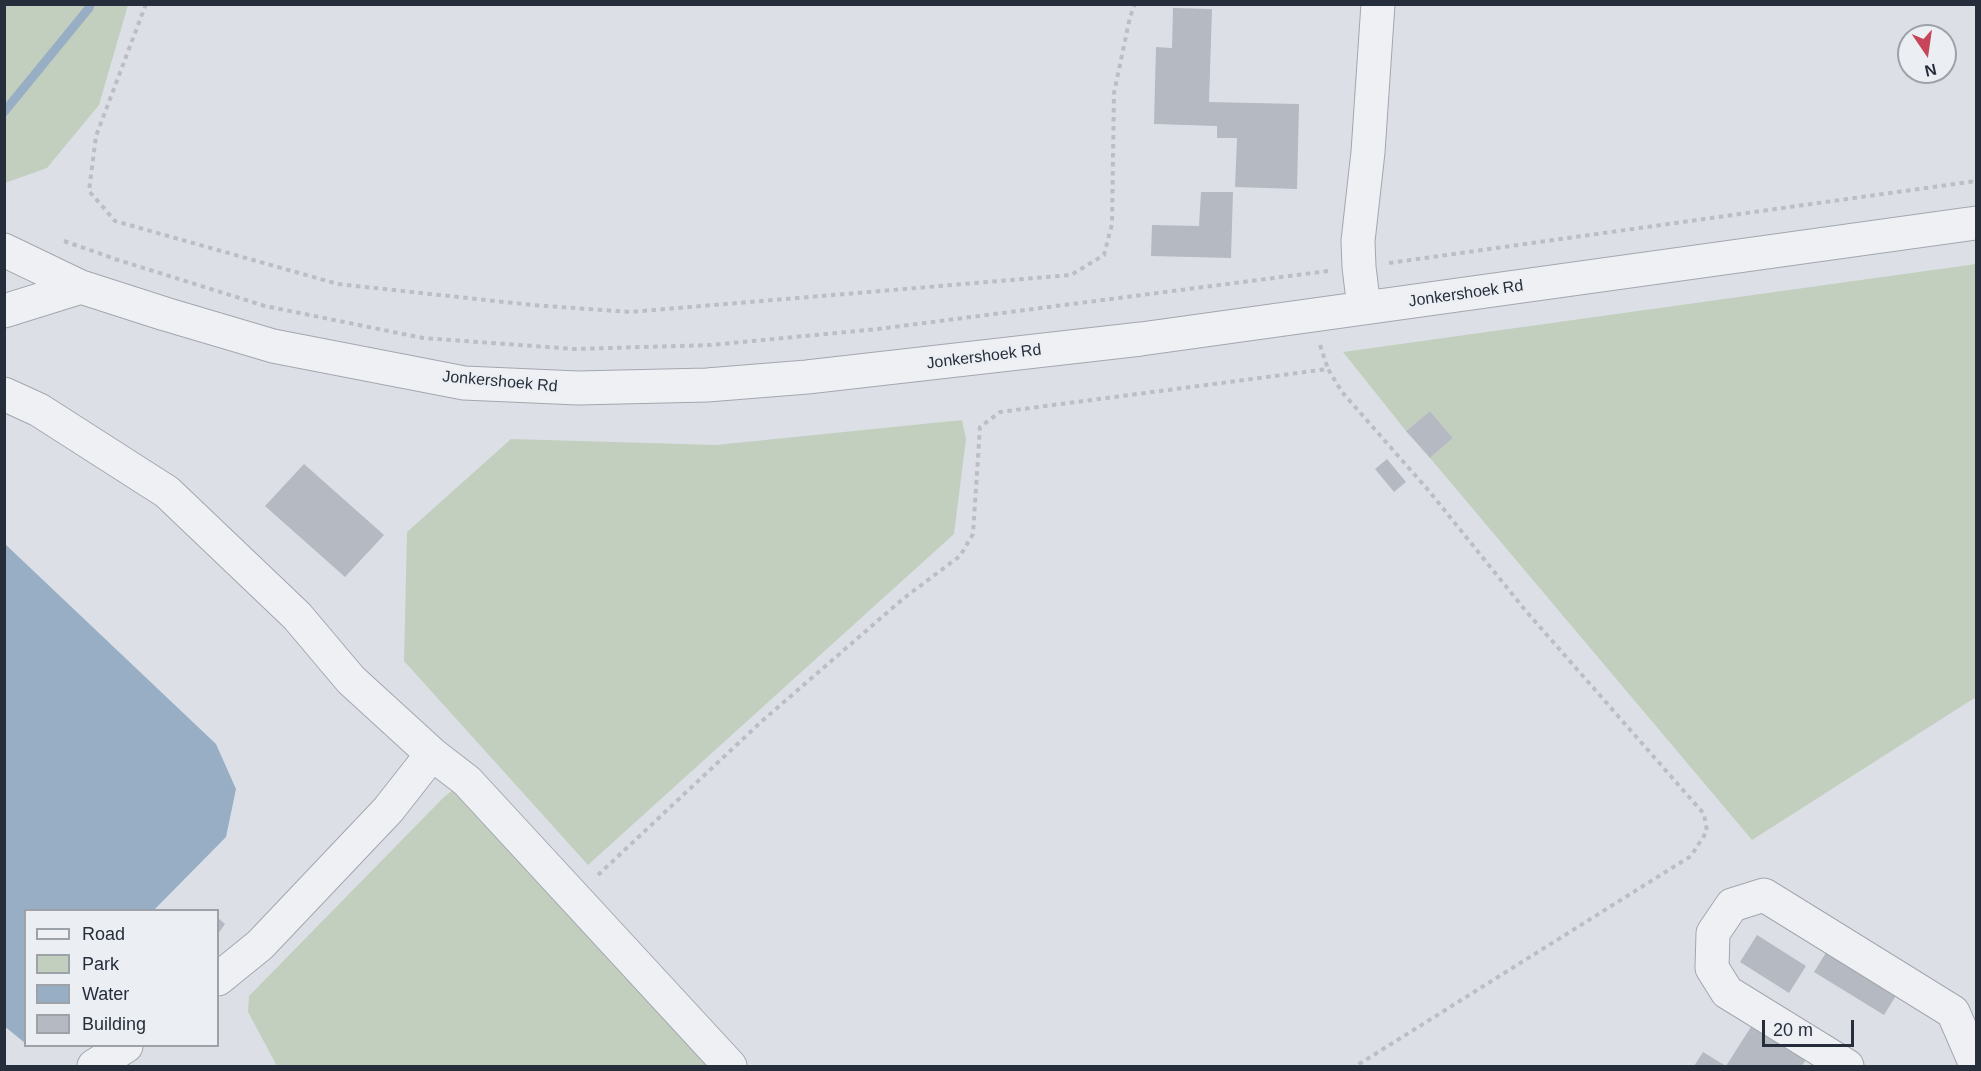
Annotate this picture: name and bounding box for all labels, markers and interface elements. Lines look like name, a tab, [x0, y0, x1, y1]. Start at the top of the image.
north arrow	[1897, 24, 1957, 84]
text: N	[1923, 60, 1938, 80]
street label: Jonkershoek Rd	[1407, 276, 1525, 312]
street label: Jonkershoek Rd	[925, 340, 1043, 374]
street label: Jonkershoek Rd	[442, 367, 558, 397]
legend	[24, 909, 219, 1047]
text: Road	[82, 924, 125, 944]
text: Park	[82, 954, 119, 974]
text: Water	[82, 984, 129, 1004]
scale bar	[1765, 1008, 1856, 1046]
text: Building	[82, 1014, 146, 1034]
text: 20 m	[1773, 1020, 1813, 1040]

